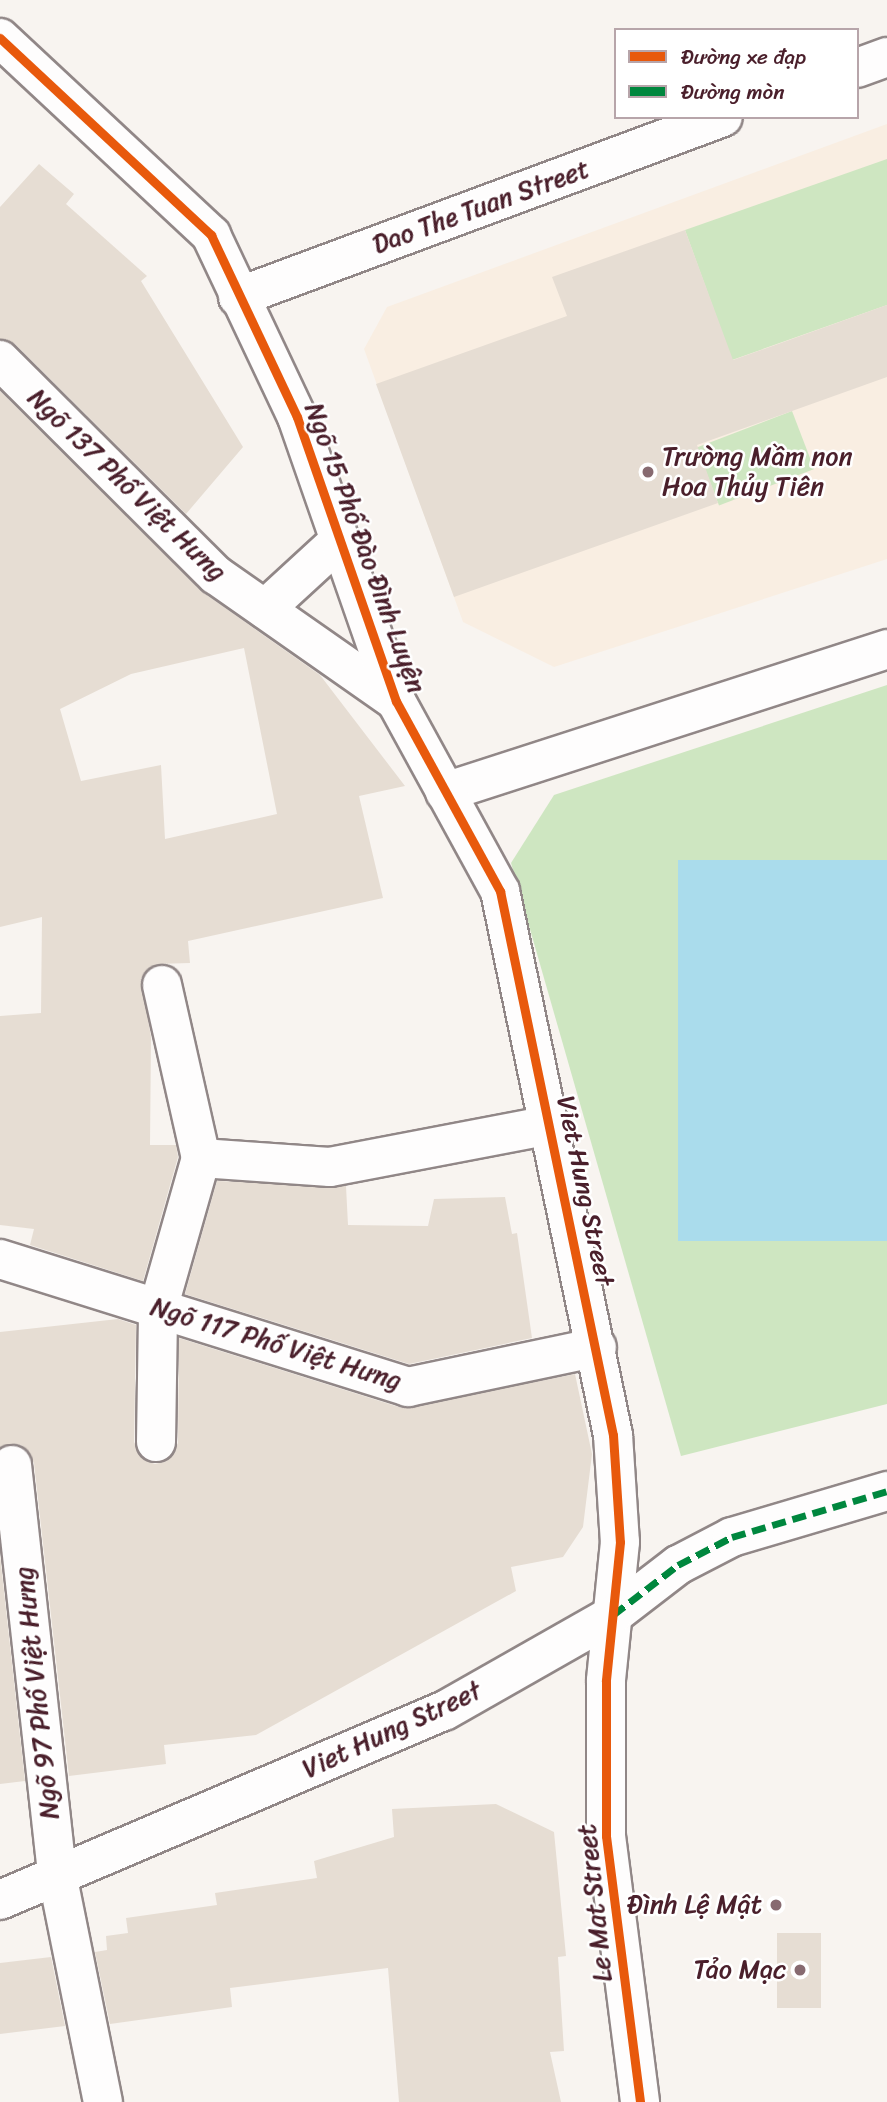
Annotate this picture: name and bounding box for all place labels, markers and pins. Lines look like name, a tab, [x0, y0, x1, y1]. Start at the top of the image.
place label: Trường Mầm non Hoa Thủy Tiên	[662, 441, 852, 503]
marker: Trường Mầm non Hoa Thủy Tiên	[640, 464, 656, 480]
place label: Đình Lệ Mật	[627, 1889, 762, 1921]
marker: Đình Lệ Mật	[768, 1897, 784, 1913]
place label: Tảo Mạc	[694, 1954, 786, 1986]
marker: Tảo Mạc	[792, 1962, 808, 1978]

